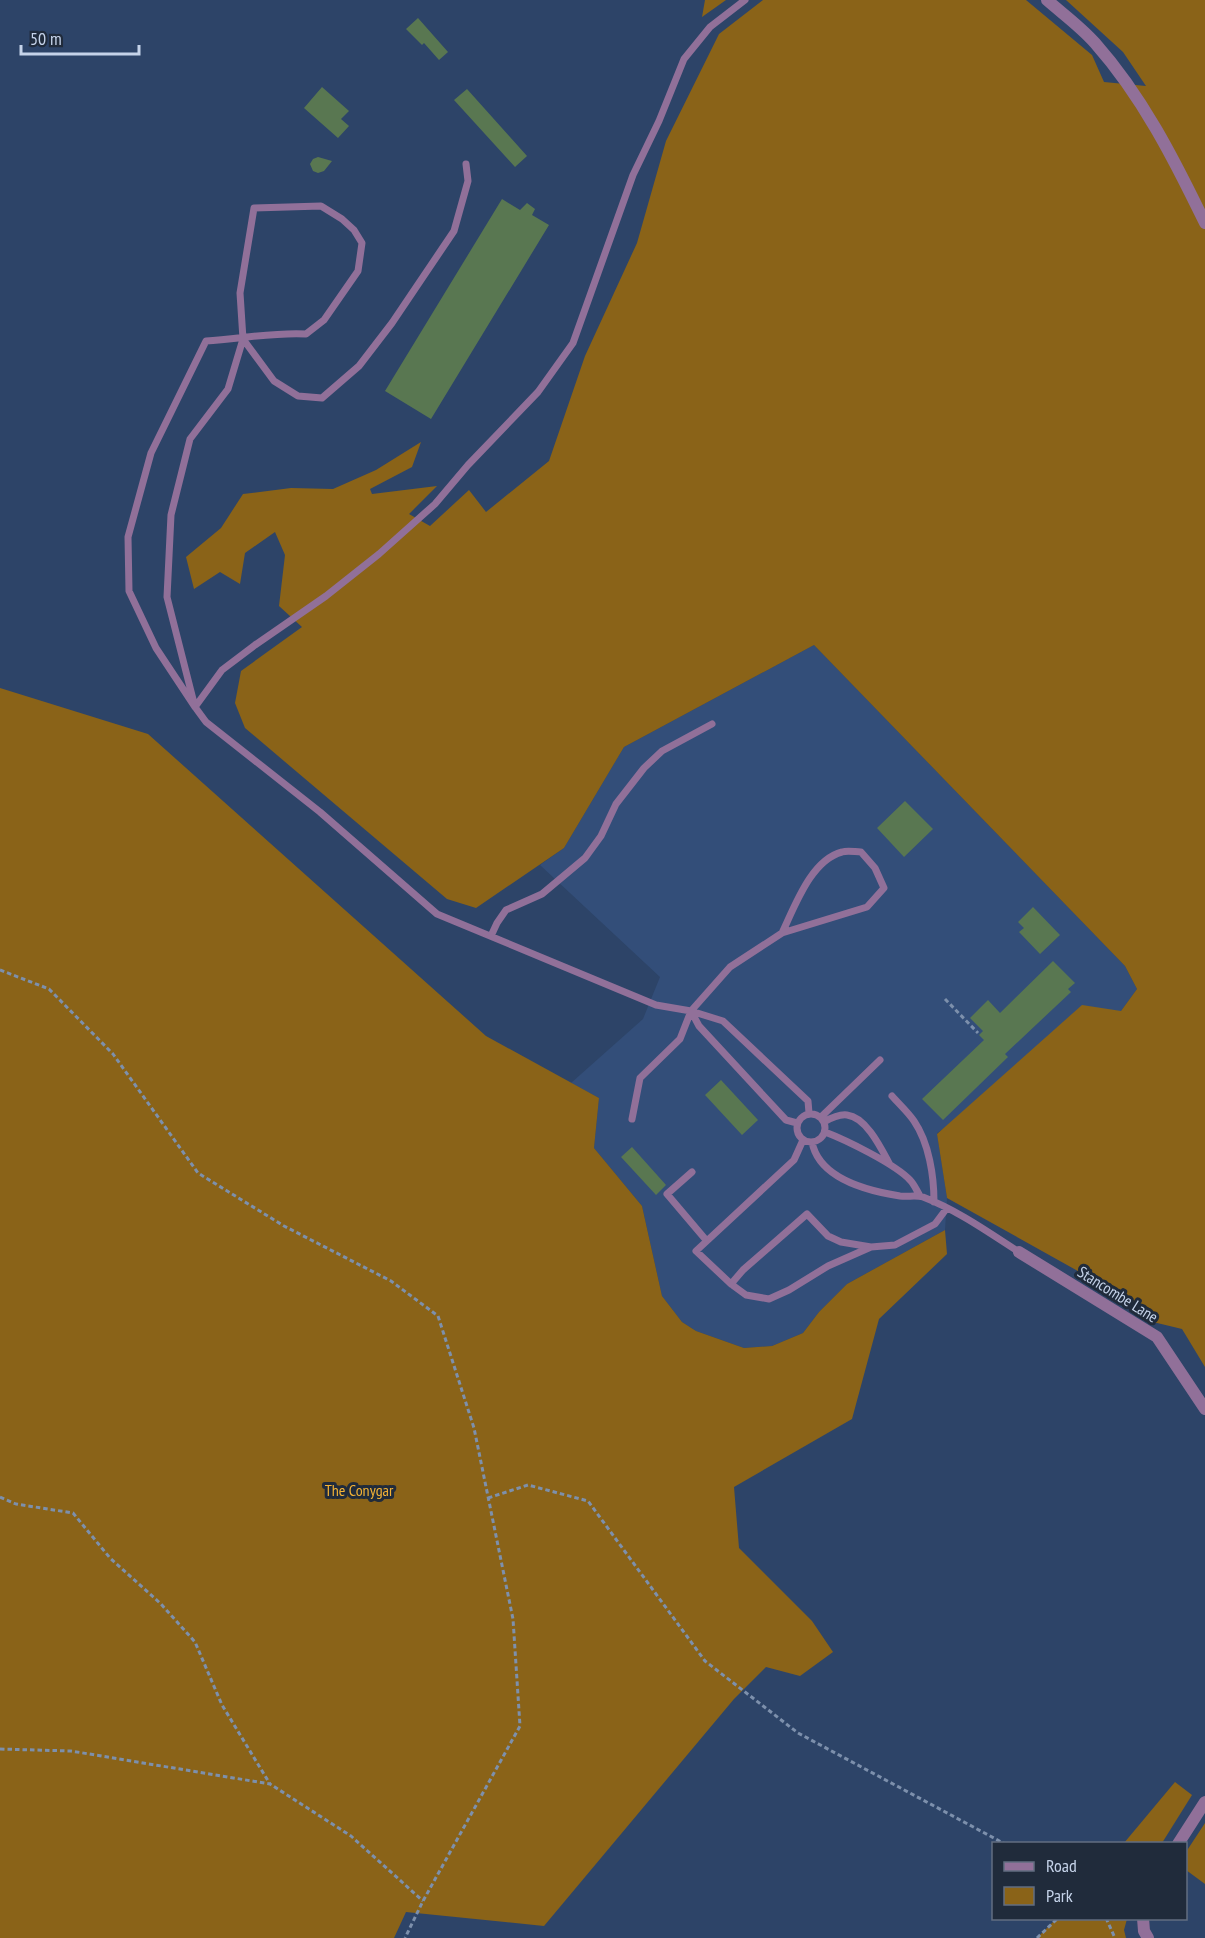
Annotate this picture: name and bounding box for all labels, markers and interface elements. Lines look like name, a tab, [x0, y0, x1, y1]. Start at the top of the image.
scale bar	[21, 18, 140, 56]
text: 50 m	[30, 27, 62, 50]
street label: Stancombe Lane	[1074, 1261, 1162, 1327]
park label: The Conygar	[325, 1480, 394, 1500]
legend	[992, 1842, 1187, 1920]
text: Road	[1046, 1854, 1077, 1877]
text: Park	[1046, 1884, 1073, 1907]

